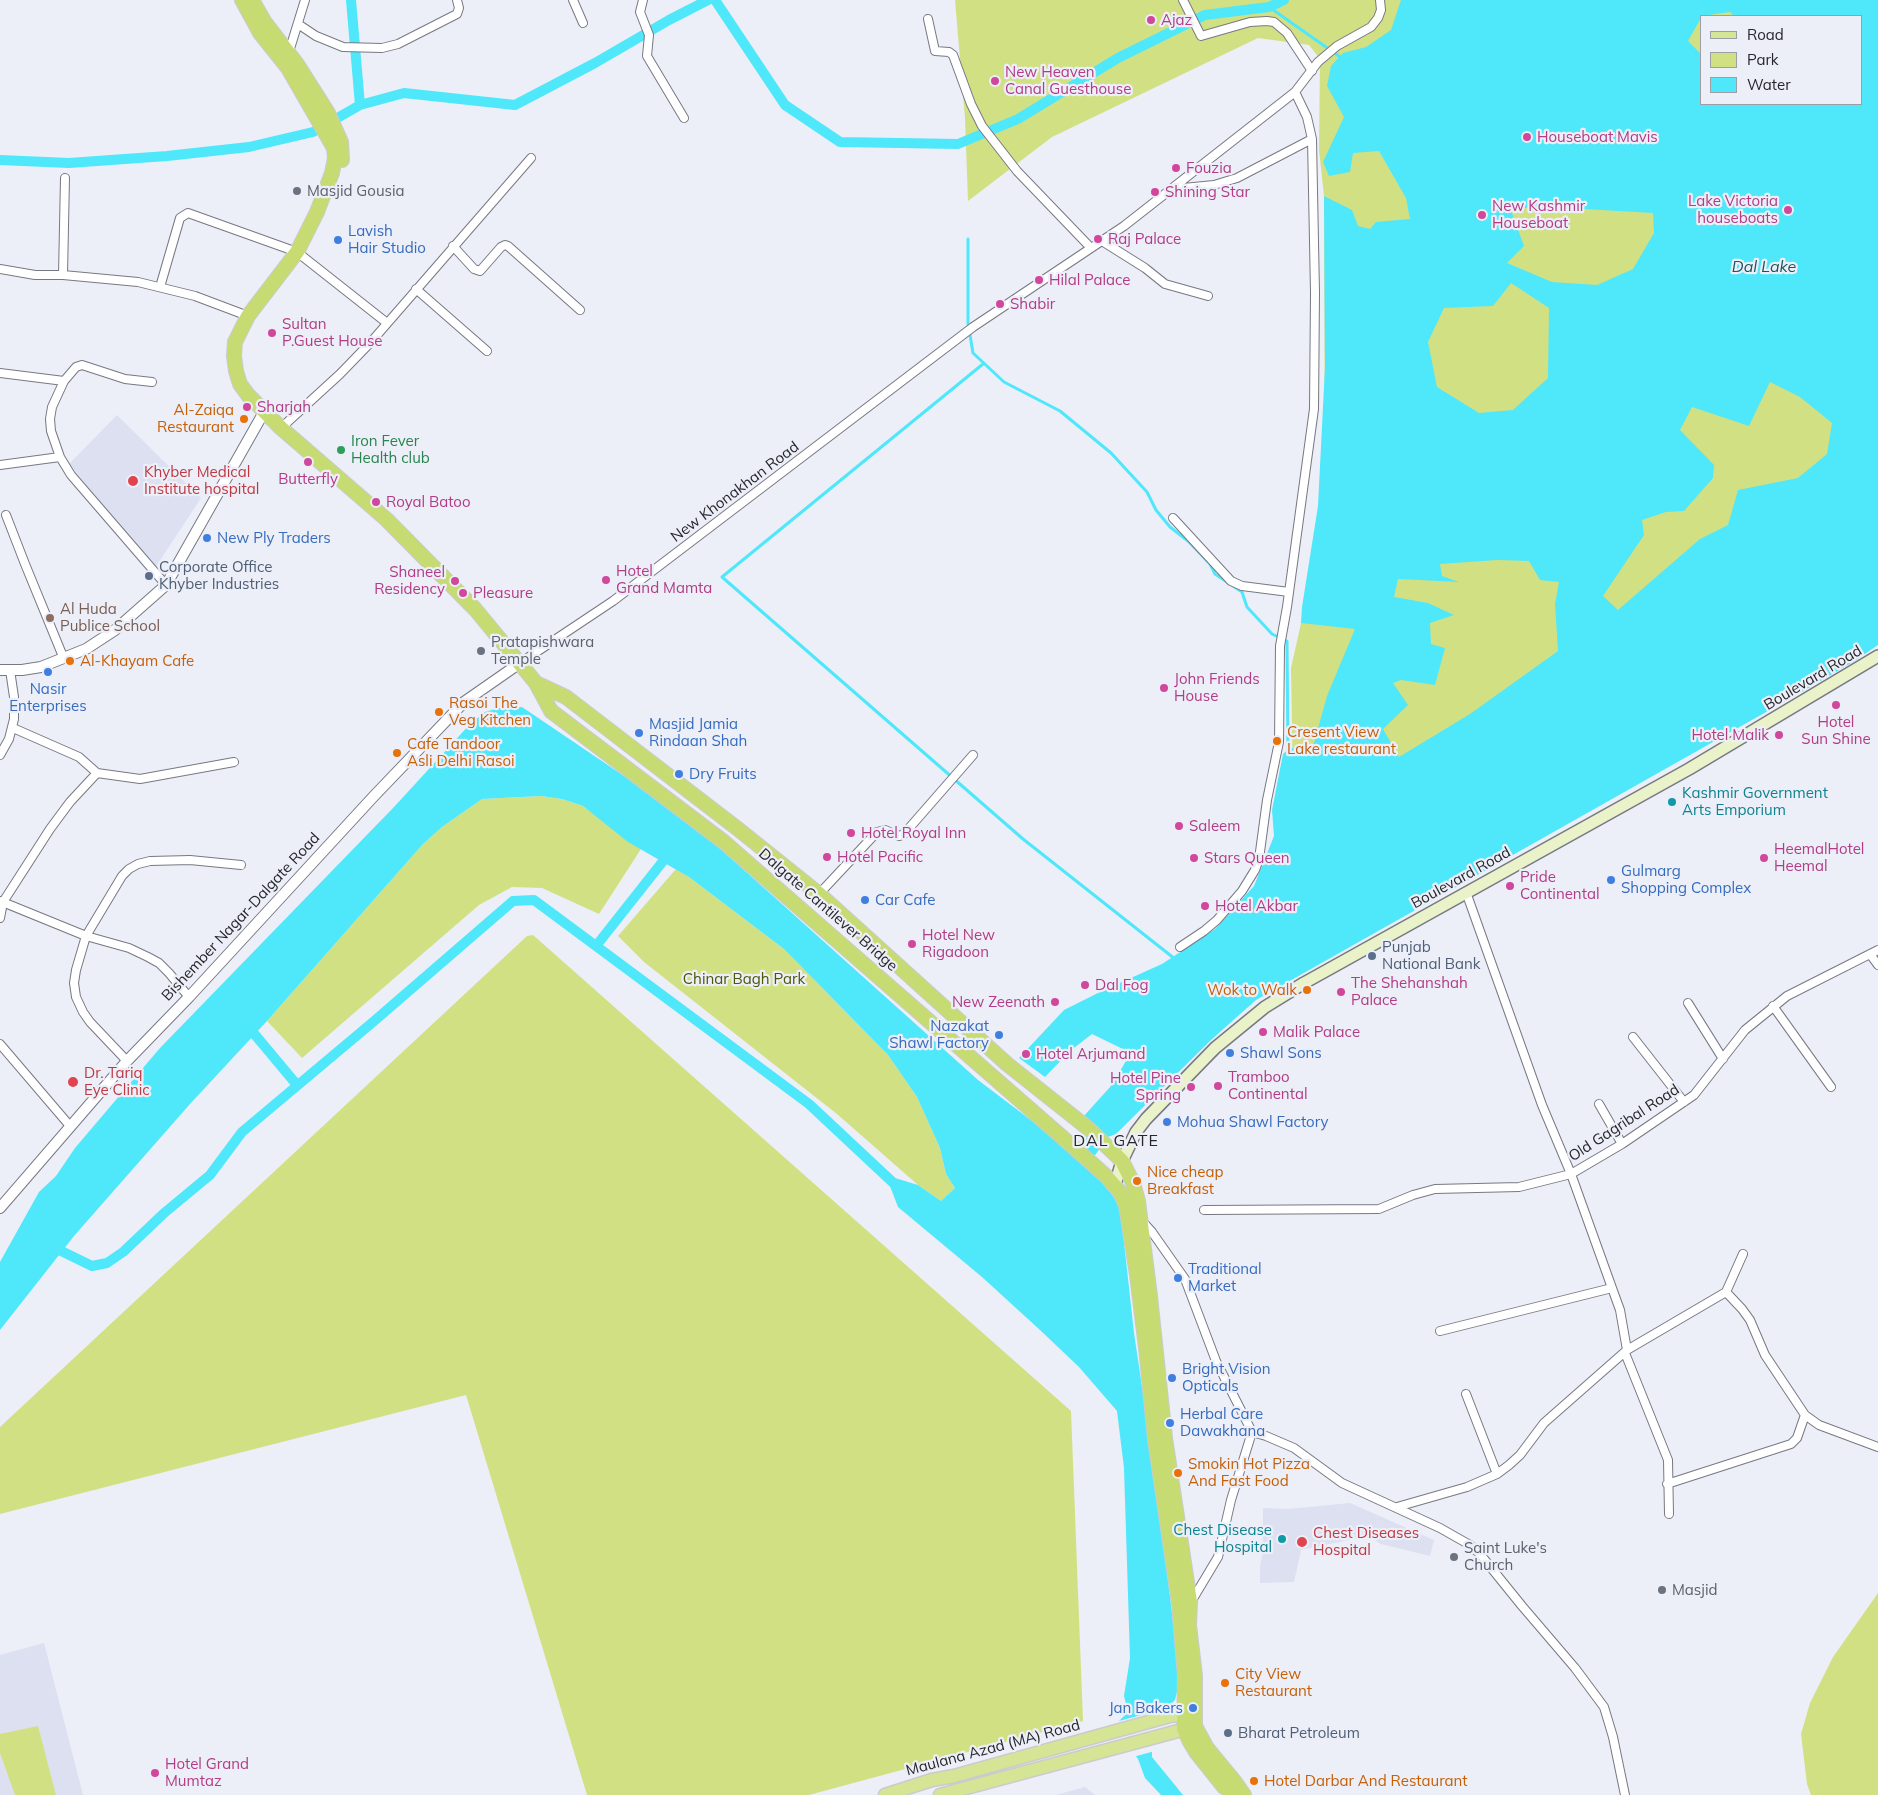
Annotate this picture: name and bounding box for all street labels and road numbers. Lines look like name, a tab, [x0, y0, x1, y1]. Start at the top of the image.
street label: New Khonakhan Road	[667, 438, 803, 546]
street label: Boulevard Road	[1761, 642, 1865, 714]
street label: Bishember Nagar-Dalgate Road	[158, 829, 324, 1005]
street label: Boulevard Road	[1408, 843, 1514, 913]
street label: Dalgate Cantilever Bridge	[755, 845, 901, 975]
street label: Old Gagribal Road	[1565, 1081, 1683, 1165]
street label: Maulana Azad (MA) Road	[904, 1716, 1082, 1780]

